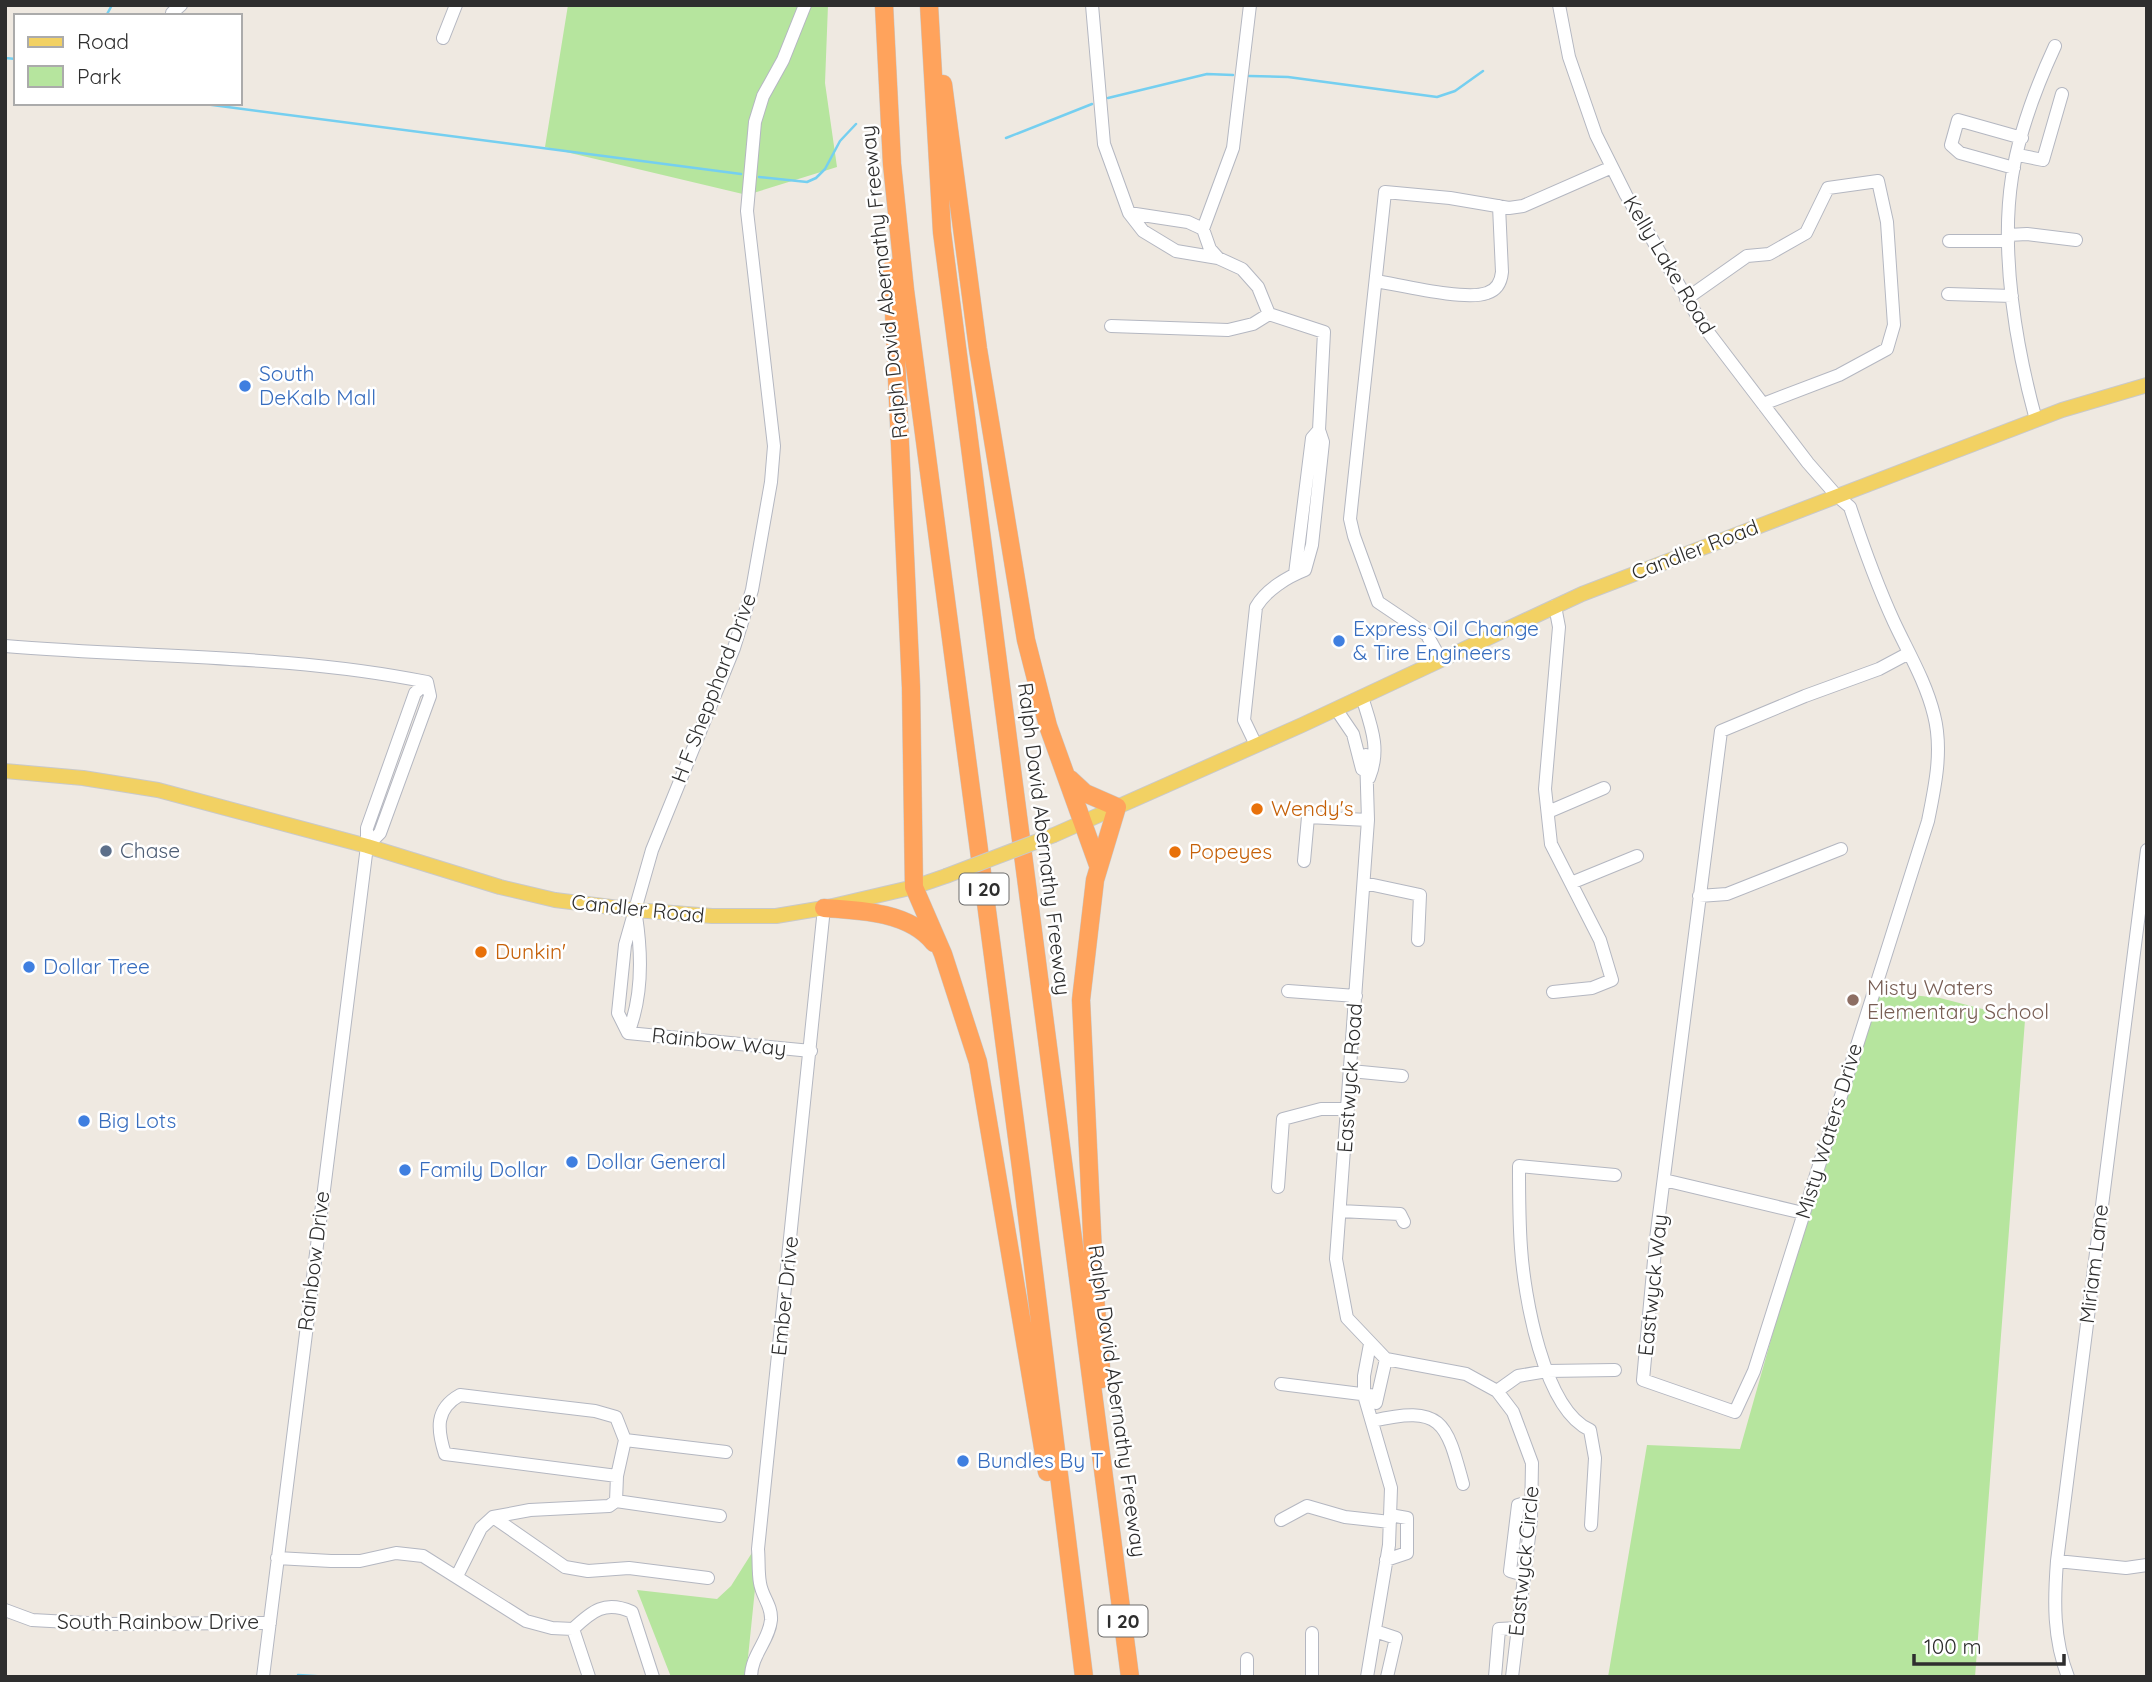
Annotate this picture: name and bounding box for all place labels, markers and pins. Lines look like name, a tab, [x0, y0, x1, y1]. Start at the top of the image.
place label: South DeKalb Mall	[259, 360, 376, 410]
marker: South DeKalb Mall	[237, 378, 253, 394]
place label: Express Oil Change & Tire Engineers	[1353, 615, 1539, 665]
marker: Express Oil Change & Tire Engineers	[1331, 633, 1347, 649]
place label: Wendy's	[1271, 795, 1354, 821]
marker: Wendy's	[1249, 801, 1265, 817]
place label: Chase	[120, 837, 180, 863]
place label: Popeyes	[1189, 838, 1272, 864]
marker: Chase	[98, 843, 114, 859]
marker: Popeyes	[1167, 844, 1183, 860]
place label: Dunkin'	[495, 938, 566, 964]
marker: Dunkin'	[473, 944, 489, 960]
place label: Dollar Tree	[43, 953, 150, 979]
marker: Dollar Tree	[21, 959, 37, 975]
place label: Misty Waters Elementary School	[1867, 974, 2049, 1024]
marker: Misty Waters Elementary School	[1845, 992, 1861, 1008]
place label: Big Lots	[98, 1107, 176, 1133]
marker: Big Lots	[76, 1113, 92, 1129]
place label: Dollar General	[586, 1148, 726, 1174]
marker: Dollar General	[564, 1154, 580, 1170]
place label: Family Dollar	[419, 1156, 547, 1182]
marker: Family Dollar	[397, 1162, 413, 1178]
place label: Bundles By T	[977, 1447, 1104, 1473]
marker: Bundles By T	[955, 1453, 971, 1469]

